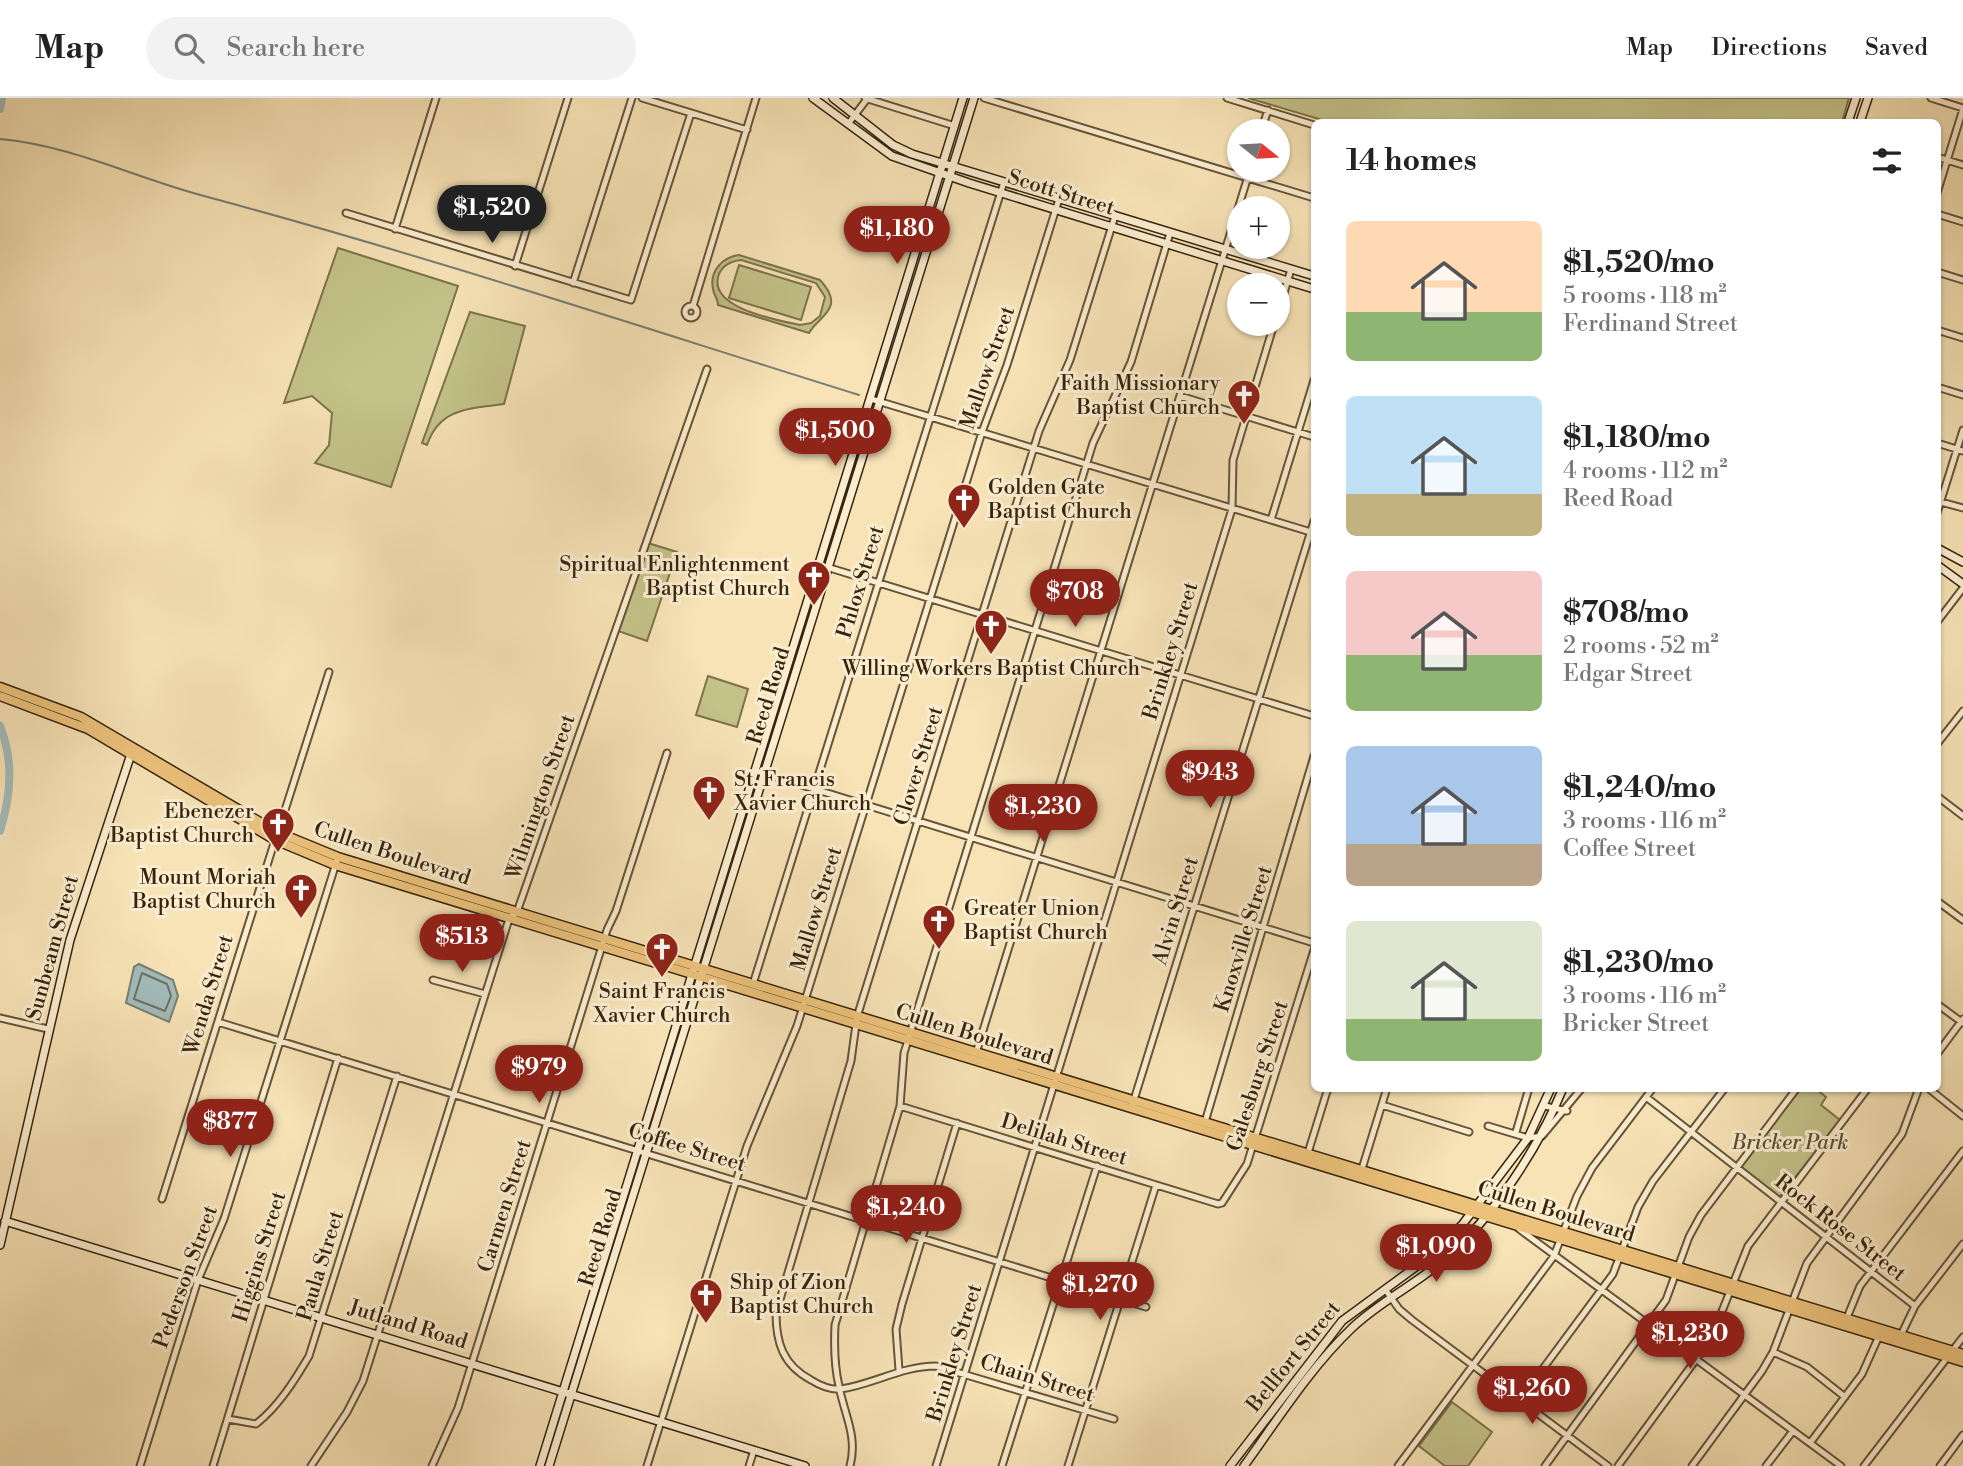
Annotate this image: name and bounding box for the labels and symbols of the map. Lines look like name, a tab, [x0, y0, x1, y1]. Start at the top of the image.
north arrow	[1227, 119, 1290, 182]
street label: Scott Street	[1004, 164, 1118, 222]
pin: $1,520	[435, 186, 549, 245]
pin: $1,180	[840, 206, 954, 266]
street label: Mallow Street	[955, 302, 1021, 433]
place label: Faith Missionary Baptist Church	[1060, 371, 1221, 421]
church icon: Faith Missionary Baptist Church	[1225, 377, 1263, 426]
pin: $1,500	[778, 408, 892, 468]
place label: Golden Gate Baptist Church	[987, 475, 1132, 525]
church icon: Golden Gate Baptist Church	[945, 481, 983, 530]
street label: Phlox Street	[832, 522, 891, 641]
place label: Spiritual Enlightenment Baptist Church	[559, 552, 791, 602]
church icon: Spiritual Enlightenment Baptist Church	[795, 558, 833, 607]
pin: $708	[1034, 570, 1116, 629]
street label: Brinkley Street	[1137, 578, 1204, 724]
church icon: Willing Workers Baptist Church	[972, 607, 1010, 656]
street label: Reed Road	[742, 644, 796, 748]
place label: Willing Workers Baptist Church	[841, 656, 1141, 682]
street label: Clover Street	[889, 703, 950, 829]
street label: Wilmington Street	[500, 710, 582, 884]
pin: $943	[1169, 750, 1251, 810]
place label: St. Francis Xavier Church	[733, 767, 872, 817]
church icon: St. Francis Xavier Church	[690, 773, 728, 822]
pin: $1,230	[986, 784, 1100, 844]
place label: Ebenezer Baptist Church	[109, 799, 254, 849]
church icon: Ebenezer Baptist Church	[259, 805, 297, 854]
street label: Cullen Boulevard	[310, 816, 474, 892]
street label: Mallow Street	[786, 843, 848, 974]
street label: Alvin Street	[1147, 853, 1205, 969]
street label: Knoxville Street	[1209, 862, 1279, 1015]
place label: Mount Moriah Baptist Church	[131, 865, 276, 915]
church icon: Mount Moriah Baptist Church	[282, 871, 320, 920]
street label: Sunbeam Street	[21, 872, 85, 1024]
place label: Greater Union Baptist Church	[963, 896, 1108, 946]
church icon: Greater Union Baptist Church	[920, 902, 958, 951]
pin: $513	[421, 914, 503, 974]
church icon: Saint Francis Xavier Church	[643, 930, 681, 979]
street label: Wenda Street	[178, 931, 240, 1059]
place label: Saint Francis Xavier Church	[592, 979, 731, 1029]
street label: Galesburg Street	[1221, 997, 1295, 1155]
street label: Cullen Boulevard	[892, 999, 1056, 1071]
pin: $979	[498, 1046, 580, 1105]
pin: $877	[189, 1100, 271, 1159]
street label: Delilah Street	[998, 1108, 1131, 1172]
street label: Coffee Street	[625, 1118, 749, 1178]
park label: Bricker Park	[1731, 1130, 1848, 1156]
street label: Carmen Street	[472, 1136, 538, 1276]
street label: Rock Rose Street	[1769, 1169, 1911, 1288]
street label: Cullen Boulevard	[1474, 1176, 1638, 1248]
street label: Reed Road	[574, 1186, 628, 1290]
pin: $1,240	[849, 1186, 963, 1245]
street label: Higgins Street	[228, 1188, 292, 1326]
street label: Pederson Street	[148, 1201, 224, 1352]
street label: Paula Street	[292, 1207, 350, 1324]
pin: $1,090	[1379, 1224, 1493, 1284]
pin: $1,270	[1043, 1262, 1157, 1322]
place label: Ship of Zion Baptist Church	[729, 1270, 874, 1320]
church icon: Ship of Zion Baptist Church	[687, 1276, 725, 1325]
street label: Brinkley Street	[921, 1280, 988, 1426]
street label: Jutland Road	[344, 1294, 471, 1355]
street label: Bellfort Street	[1241, 1296, 1347, 1419]
pin: $1,230	[1633, 1312, 1747, 1371]
street label: Chain Street	[977, 1349, 1098, 1409]
pin: $1,260	[1475, 1366, 1589, 1426]

